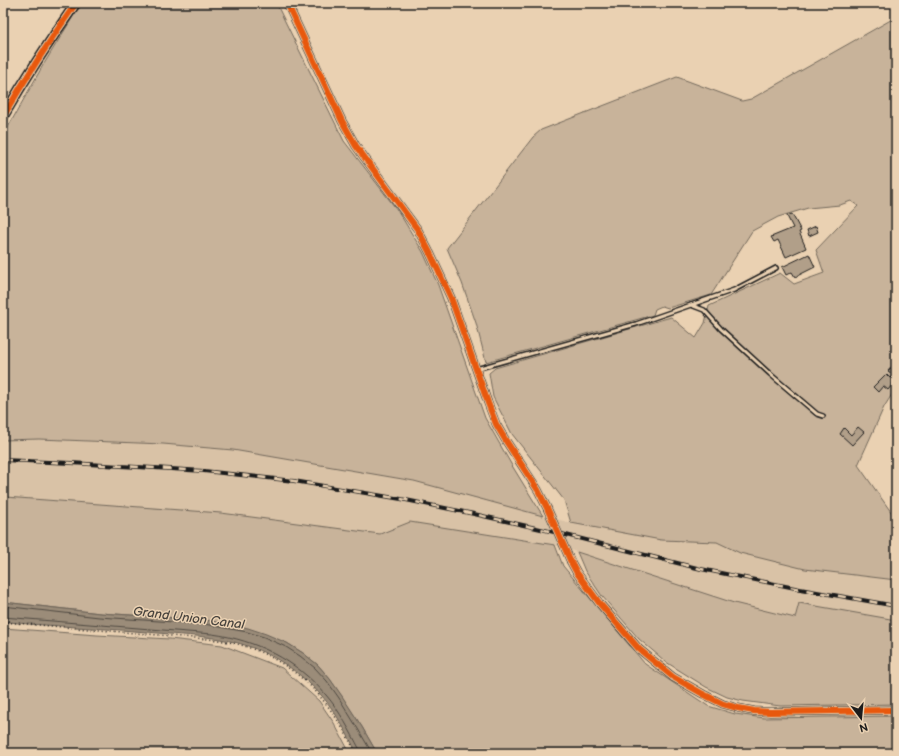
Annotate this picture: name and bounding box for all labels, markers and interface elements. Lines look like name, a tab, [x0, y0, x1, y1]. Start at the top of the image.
water label: Grand Union Canal	[132, 603, 246, 633]
north arrow	[841, 698, 881, 738]
text: N	[858, 720, 869, 735]

